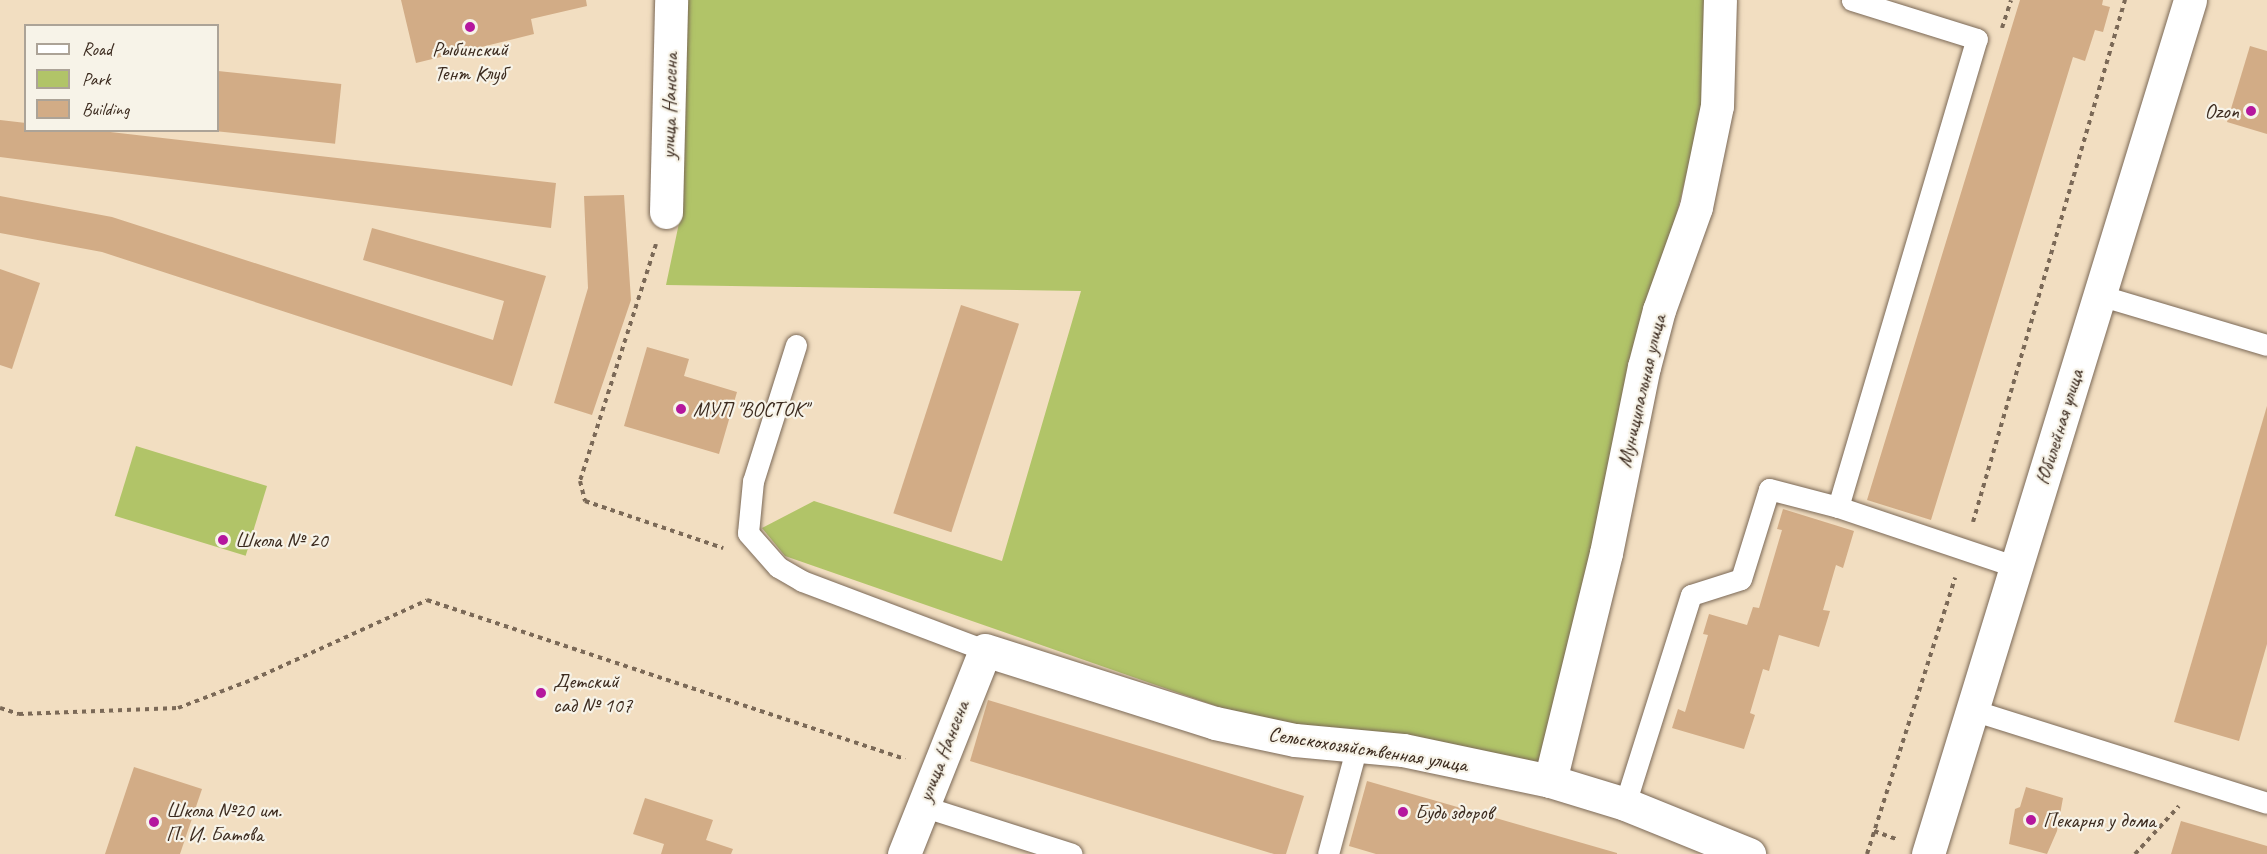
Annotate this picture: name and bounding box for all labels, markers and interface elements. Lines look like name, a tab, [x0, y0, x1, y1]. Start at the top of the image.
marker: Рыбинский Тент Клуб	[463, 20, 477, 34]
legend	[24, 24, 219, 132]
place label: Рыбинский Тент Клуб	[432, 36, 508, 86]
text: Road	[82, 38, 112, 60]
street label: улица Нансена	[655, 52, 683, 160]
text: Park	[82, 68, 111, 90]
text: Building	[82, 98, 129, 120]
place label: Ozon	[2204, 98, 2239, 124]
marker: Ozon	[2244, 104, 2258, 118]
street label: Муниципальная улица	[1611, 312, 1671, 470]
street label: Юбилейная улица	[2029, 365, 2089, 489]
place label: МУП "ВОСТОК"	[693, 396, 808, 422]
marker: МУП "ВОСТОК"	[674, 402, 688, 416]
place label: Школа № 20	[235, 527, 328, 553]
marker: Школа № 20	[216, 533, 230, 547]
place label: Детский сад № 107	[553, 668, 632, 718]
marker: Детский сад № 107	[534, 686, 548, 700]
street label: улица Нансена	[912, 697, 974, 805]
street label: Сельскохозяйственная улица	[1267, 721, 1469, 777]
place label: Школа №20 им. П. И. Батова	[166, 797, 282, 847]
place label: Будь здоров	[1415, 799, 1492, 825]
marker: Будь здоров	[1396, 805, 1410, 819]
place label: Пекарня у дома	[2043, 807, 2155, 833]
marker: Пекарня у дома	[2024, 813, 2038, 827]
marker: Школа №20 им. П. И. Батова	[147, 815, 161, 829]

